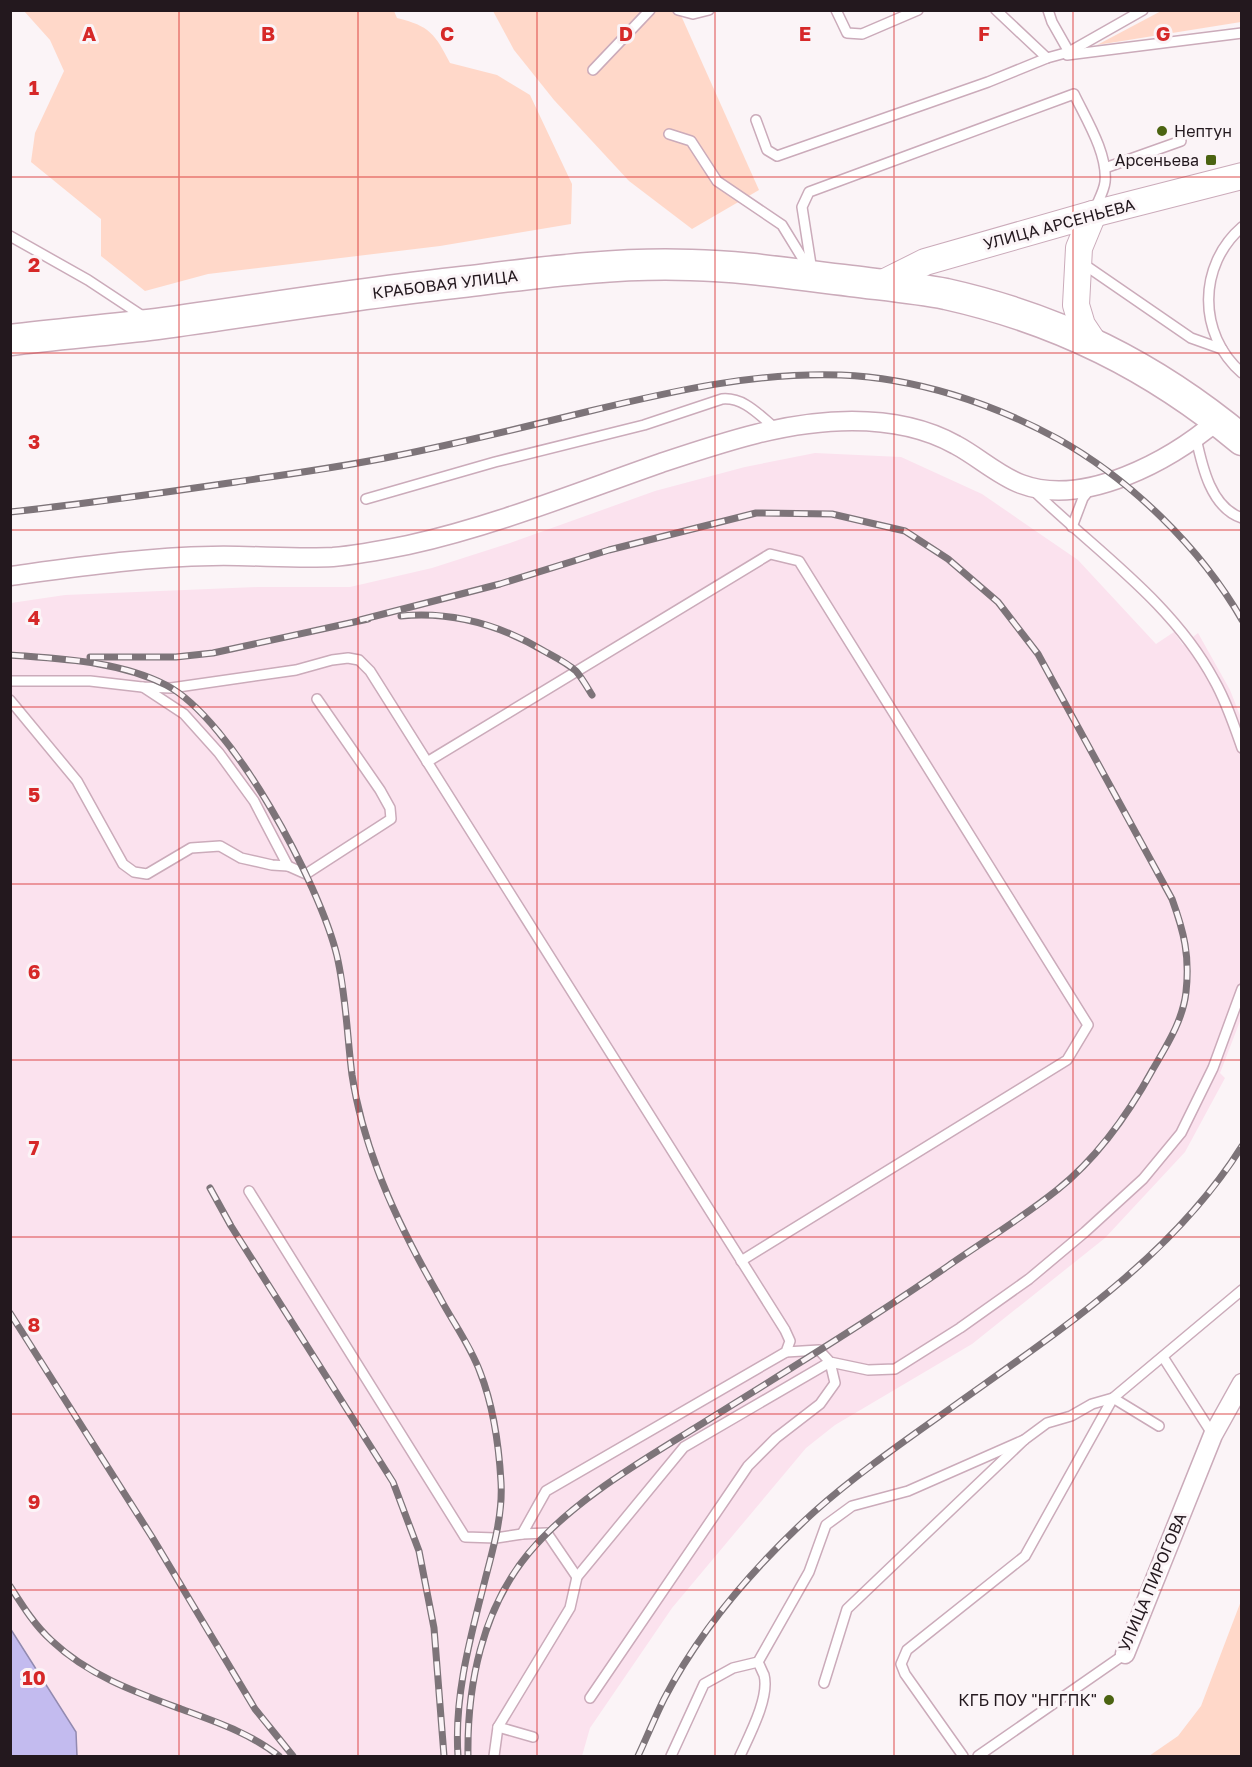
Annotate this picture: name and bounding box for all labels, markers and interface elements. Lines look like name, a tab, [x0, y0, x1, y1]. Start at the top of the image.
text: A	[82, 21, 96, 45]
text: B	[261, 21, 275, 45]
text: C	[440, 21, 454, 45]
text: D	[619, 21, 633, 45]
text: E	[799, 21, 811, 45]
text: F	[978, 21, 990, 45]
text: G	[1156, 21, 1170, 45]
text: 1	[29, 75, 39, 99]
place label: Нептун	[1174, 121, 1232, 141]
marker: Нептун	[1155, 124, 1169, 138]
place label: Арсеньева	[1115, 150, 1199, 170]
marker: Арсеньева	[1204, 153, 1218, 167]
street label: УЛИЦА АРСЕНЬЕВА	[981, 194, 1137, 254]
text: 2	[28, 252, 40, 276]
street label: КРАБОВАЯ УЛИЦА	[371, 265, 519, 303]
text: 3	[28, 429, 40, 453]
text: 4	[28, 605, 40, 629]
text: 5	[28, 782, 40, 806]
text: 6	[28, 959, 40, 983]
text: 7	[29, 1135, 40, 1159]
text: 8	[28, 1312, 40, 1336]
text: 9	[28, 1489, 40, 1513]
street label: УЛИЦА ПИРОГОВА	[1114, 1509, 1190, 1654]
text: 10	[22, 1665, 46, 1689]
place label: КГБ ПОУ "НГГПК"	[958, 1690, 1097, 1710]
marker: КГБ ПОУ "НГГПК"	[1102, 1693, 1116, 1707]

